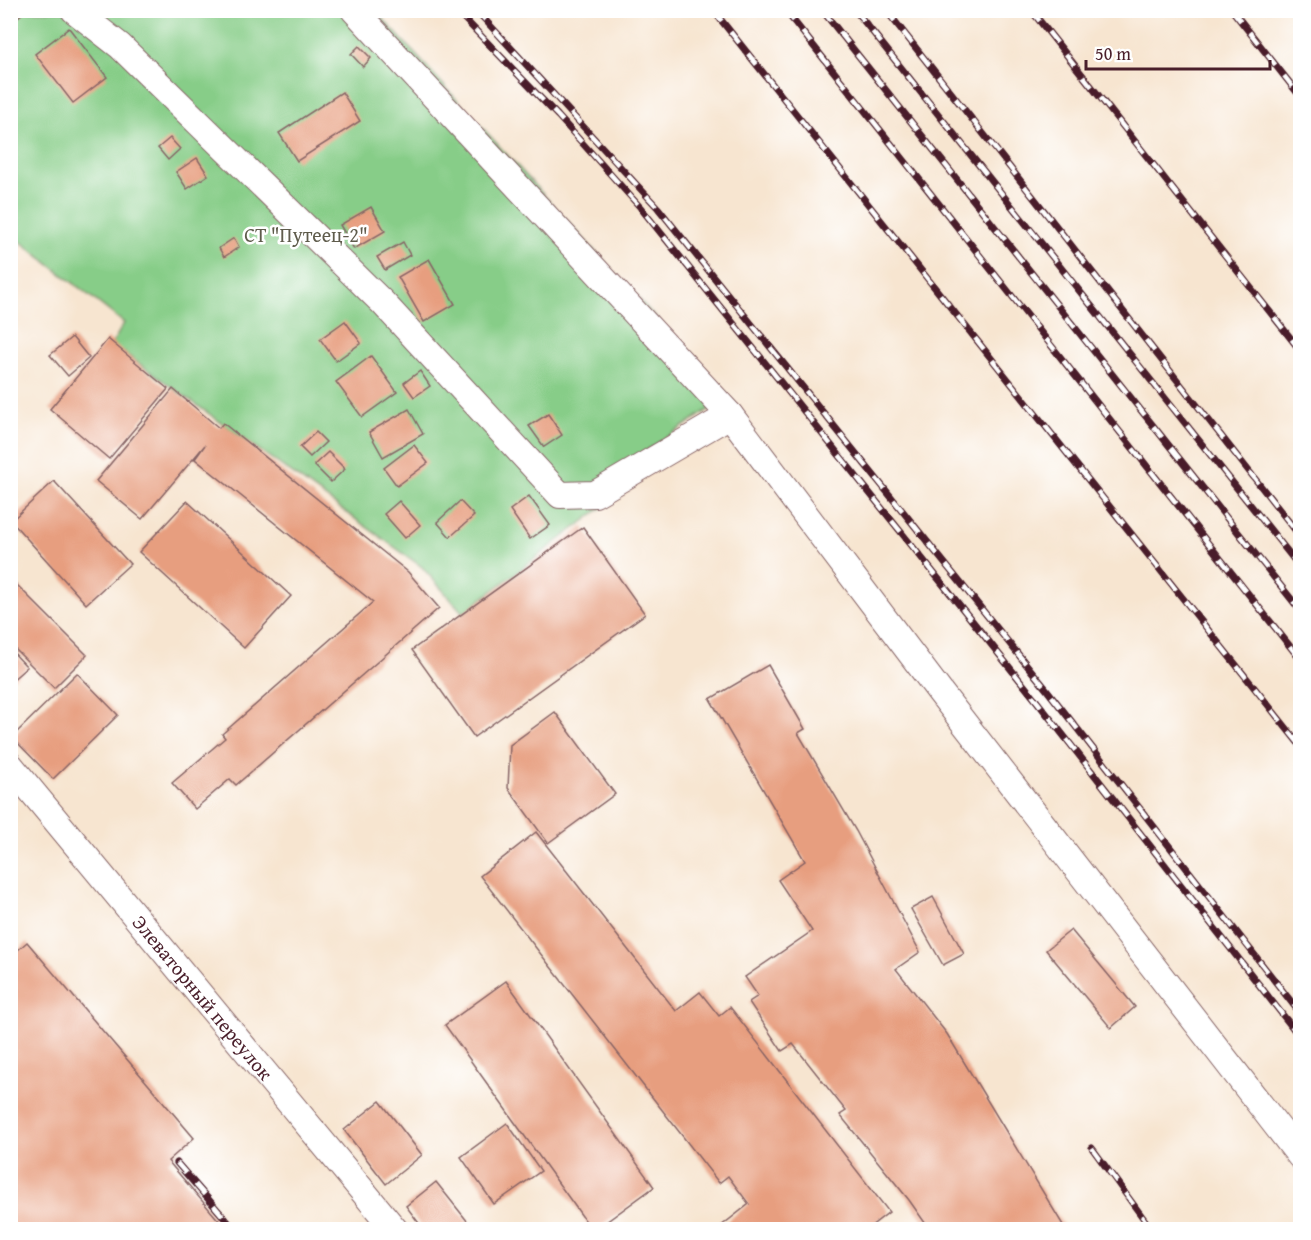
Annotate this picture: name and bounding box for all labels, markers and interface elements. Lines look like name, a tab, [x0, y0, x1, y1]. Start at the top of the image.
scale bar	[1086, 33, 1270, 71]
text: 50 m	[1095, 40, 1131, 67]
park label: СТ "Путеец-2"	[244, 220, 368, 249]
street label: Элеваторный переулок	[126, 909, 280, 1086]

